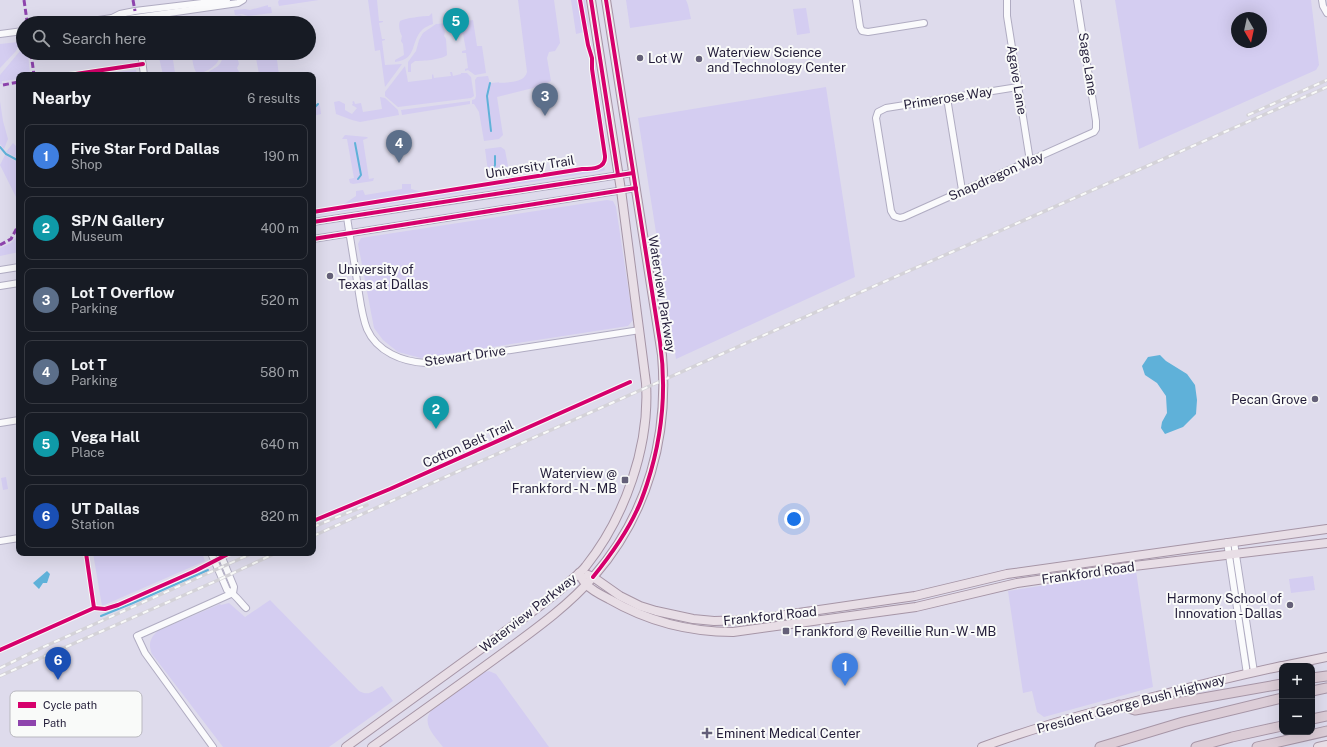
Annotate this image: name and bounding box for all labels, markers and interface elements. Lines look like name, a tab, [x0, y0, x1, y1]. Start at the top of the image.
pin: 5	[443, 8, 469, 41]
north arrow	[1231, 12, 1267, 48]
search box	[16, 16, 316, 60]
icon: search	[30, 27, 52, 49]
text: Search here	[62, 30, 146, 47]
street label: Sage Lane	[1076, 31, 1100, 97]
street label: Agave Lane	[1004, 44, 1030, 116]
place label: Waterview Science and Technology Center	[707, 45, 846, 75]
place label: Lot W	[648, 51, 683, 66]
marker: Lot W	[635, 53, 645, 63]
marker: Waterview Science and Technology Center	[694, 54, 704, 64]
pin: 3	[532, 83, 558, 116]
street label: Primerose Way	[902, 84, 994, 112]
text: Nearby	[32, 88, 91, 108]
text: 6 results	[247, 91, 300, 106]
pin: 4	[386, 130, 412, 163]
text: Five Star Ford Dallas	[71, 140, 220, 157]
street label: Snapdragon Way	[946, 148, 1046, 204]
text: 1	[43, 149, 49, 164]
text: 190 m	[263, 149, 299, 164]
street label: University Trail	[484, 153, 576, 181]
text: Shop	[71, 157, 102, 172]
text: SP/N Gallery	[71, 212, 165, 229]
text: 2	[42, 221, 50, 236]
text: 400 m	[261, 221, 299, 236]
text: Museum	[71, 229, 123, 244]
street label: Waterview Parkway	[645, 234, 679, 354]
place label: University of Texas at Dallas	[338, 262, 428, 292]
marker: University of Texas at Dallas	[325, 271, 335, 281]
text: Lot T Overflow	[71, 284, 175, 301]
text: 3	[42, 293, 50, 308]
text: 520 m	[261, 293, 299, 308]
text: Parking	[71, 301, 118, 316]
street label: Stewart Drive	[423, 343, 507, 369]
text: Lot T	[71, 356, 107, 373]
text: 4	[42, 365, 50, 380]
text: 580 m	[260, 365, 299, 380]
text: Parking	[71, 373, 118, 388]
place label: Pecan Grove	[1231, 392, 1307, 407]
marker: Pecan Grove	[1310, 394, 1320, 404]
pin: 2	[423, 396, 449, 429]
street label: Cotton Belt Trail	[420, 417, 516, 471]
text: Vega Hall	[71, 428, 140, 445]
text: 5	[42, 437, 50, 452]
text: 640 m	[260, 437, 299, 452]
text: Place	[71, 445, 105, 460]
place label: Waterview @ Frankford - N - MB	[512, 466, 617, 496]
marker: Waterview @ Frankford - N - MB	[620, 475, 630, 485]
text: UT Dallas	[71, 500, 140, 517]
text: 6	[42, 509, 50, 524]
text: 820 m	[260, 509, 299, 524]
your location	[784, 509, 804, 529]
text: Station	[71, 517, 115, 532]
street label: Frankford Road	[1041, 559, 1135, 587]
street label: Waterview Parkway	[477, 571, 579, 655]
place label: Harmony School of Innovation - Dallas	[1167, 591, 1282, 621]
marker: Harmony School of Innovation - Dallas	[1285, 600, 1295, 610]
street label: Frankford Road	[723, 604, 817, 628]
place label: Frankford @ Reveillie Run - W - MB	[794, 624, 996, 639]
marker: Frankford @ Reveillie Run - W - MB	[781, 626, 791, 636]
pin: 6	[45, 647, 71, 680]
pin: 1	[832, 653, 858, 686]
map controls	[1279, 663, 1315, 735]
button: +	[1279, 663, 1315, 699]
street label: President George Bush Highway	[1035, 672, 1227, 736]
legend	[10, 691, 142, 737]
text: Cycle path	[43, 699, 97, 711]
button: −	[1279, 699, 1315, 735]
text: Path	[43, 717, 66, 729]
place label: Eminent Medical Center	[716, 726, 861, 741]
marker: Eminent Medical Center	[701, 727, 713, 739]

